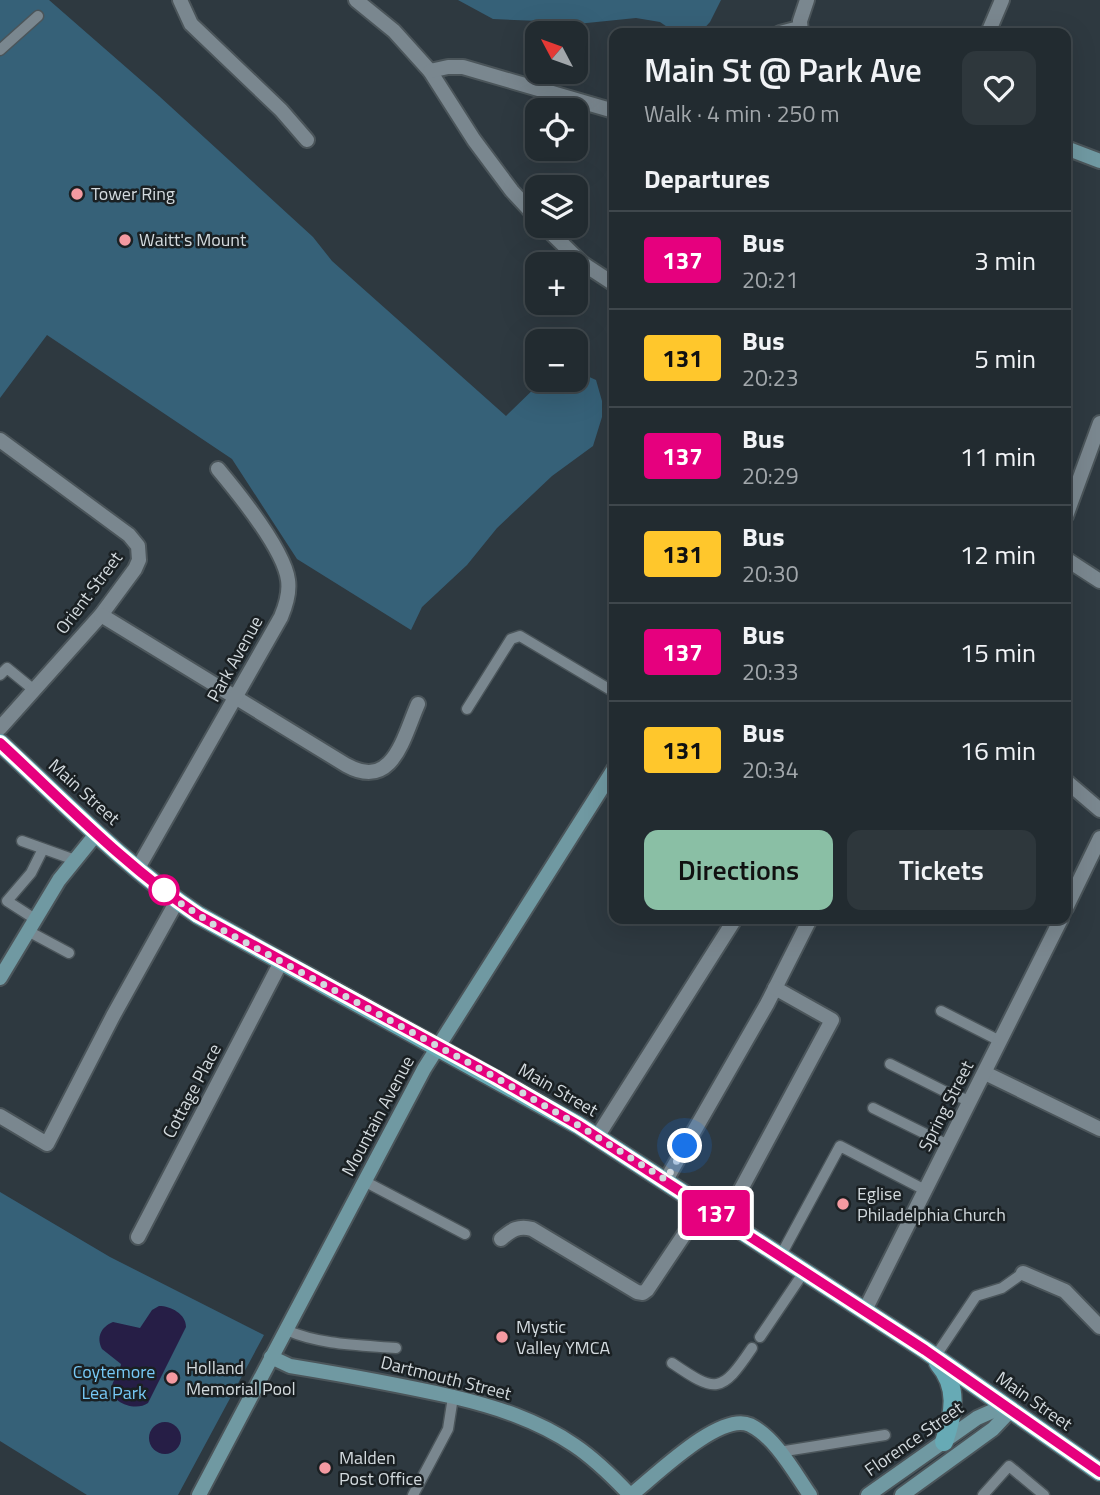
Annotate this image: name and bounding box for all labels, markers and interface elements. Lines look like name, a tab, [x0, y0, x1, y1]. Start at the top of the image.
north arrow	[525, 21, 588, 84]
map controls	[525, 21, 588, 392]
text: Main St @ Park Ave	[644, 45, 922, 95]
button: heart	[962, 51, 1036, 125]
text: Walk · 4 min · 250 m	[644, 96, 840, 131]
button: locate	[525, 98, 588, 161]
text: Departures	[644, 159, 770, 198]
button: layers	[525, 175, 588, 238]
place label: Tower Ring	[91, 180, 175, 207]
marker: Tower Ring	[69, 186, 85, 202]
text: Bus	[742, 223, 784, 262]
place label: Waitt's Mount	[139, 226, 247, 253]
marker: Waitt's Mount	[117, 232, 133, 248]
text: 3 min	[974, 241, 1036, 280]
text: 137	[662, 242, 703, 278]
button: +	[525, 252, 588, 315]
text: 20:21	[742, 262, 799, 297]
text: Bus	[742, 321, 784, 360]
button: −	[525, 329, 588, 392]
text: 5 min	[974, 339, 1036, 378]
text: 131	[662, 340, 703, 376]
text: 20:23	[742, 360, 799, 395]
text: Bus	[742, 419, 784, 458]
text: 11 min	[960, 437, 1036, 476]
text: 137	[662, 438, 703, 474]
text: 20:29	[742, 458, 799, 493]
text: Bus	[742, 517, 784, 556]
text: 12 min	[960, 535, 1036, 574]
text: 131	[662, 536, 703, 572]
street label: Orient Street	[48, 545, 129, 640]
text: 20:30	[742, 556, 799, 591]
street label: Park Avenue	[200, 611, 269, 707]
text: Bus	[742, 615, 784, 654]
text: 15 min	[960, 633, 1036, 672]
text: 137	[662, 634, 703, 670]
text: 20:33	[742, 654, 799, 689]
text: Bus	[742, 713, 784, 752]
text: 16 min	[960, 731, 1036, 770]
text: 131	[662, 732, 703, 768]
street label: Main Street	[43, 752, 127, 832]
text: 20:34	[742, 752, 799, 787]
button: Directions	[644, 830, 833, 910]
button: Tickets	[847, 830, 1036, 910]
unlabelled marker	[149, 875, 179, 905]
street label: Cottage Place	[155, 1039, 228, 1143]
street label: Mountain Avenue	[334, 1051, 421, 1181]
street label: Spring Street	[911, 1055, 980, 1156]
street label: Main Street	[513, 1056, 604, 1124]
your location	[667, 1128, 702, 1163]
place label: Eglise Philadelphia Church	[857, 1180, 1006, 1228]
line badge: 137	[676, 1190, 756, 1236]
text: 137	[696, 1195, 736, 1231]
marker: Eglise Philadelphia Church	[835, 1196, 851, 1212]
place label: Mystic Valley YMCA	[516, 1313, 611, 1361]
marker: Mystic Valley YMCA	[494, 1329, 510, 1345]
street label: Dartmouth Street	[378, 1348, 515, 1407]
place label: Holland Memorial Pool	[186, 1354, 296, 1402]
park label: Coytemore Lea Park	[73, 1358, 155, 1406]
street label: Main Street	[990, 1364, 1079, 1437]
marker: Holland Memorial Pool	[164, 1370, 180, 1386]
street label: Florence Street	[859, 1394, 969, 1483]
place label: Malden Post Office	[339, 1444, 422, 1492]
marker: Malden Post Office	[317, 1460, 333, 1476]

